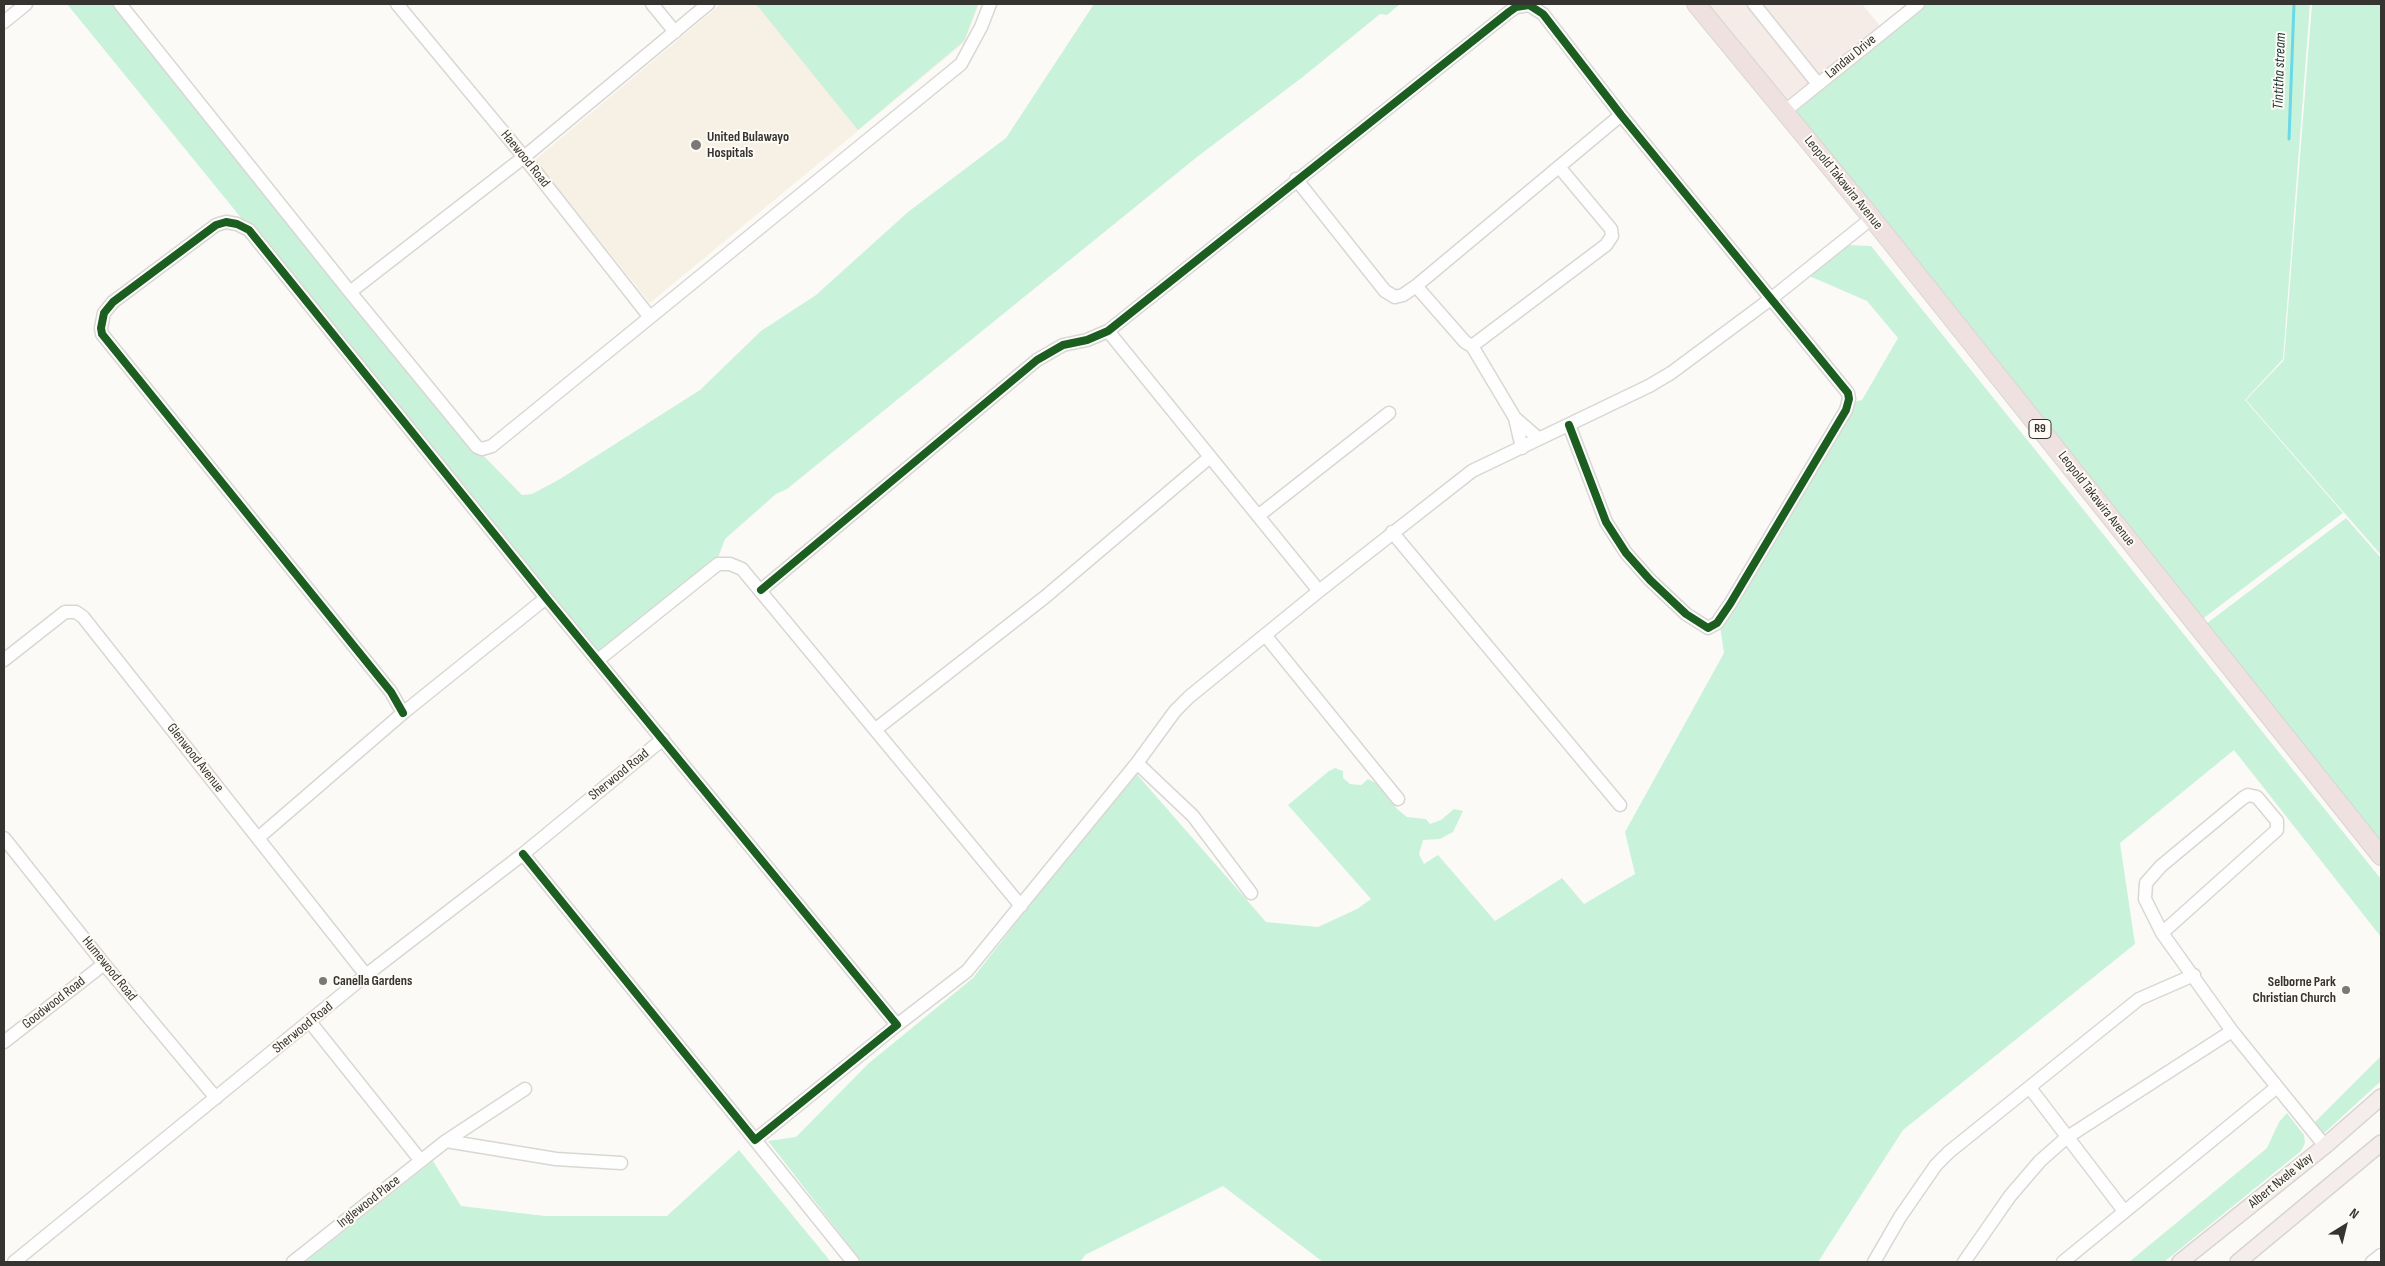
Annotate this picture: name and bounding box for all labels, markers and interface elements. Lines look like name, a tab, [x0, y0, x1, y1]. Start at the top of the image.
street label: Landau Drive	[1822, 31, 1880, 83]
water label: Tintitha stream	[2270, 32, 2290, 110]
street label: Haewood Road	[497, 127, 553, 191]
place label: United Bulawayo Hospitals	[707, 129, 789, 162]
street label: Leopold Takawira Avenue	[1800, 133, 1886, 233]
marker: United Bulawayo Hospitals	[689, 138, 703, 152]
road number: R9	[2029, 419, 2051, 438]
street label: Leopold Takawira Avenue	[2054, 448, 2138, 550]
street label: Glenwood Avenue	[163, 720, 227, 796]
street label: Sherwood Road	[585, 746, 653, 804]
street label: Humewood Road	[78, 933, 140, 1005]
street label: Goodwood Road	[19, 973, 89, 1033]
place label: Canella Gardens	[333, 973, 412, 989]
place label: Selborne Park Christian Church	[2253, 974, 2336, 1006]
marker: Canella Gardens	[317, 975, 329, 987]
marker: Selborne Park Christian Church	[2340, 984, 2352, 996]
street label: Sherwood Road	[269, 999, 337, 1057]
street label: Albert Nxele Way	[2245, 1150, 2317, 1212]
street label: Inglewood Place	[334, 1172, 404, 1232]
north arrow	[2320, 1201, 2370, 1251]
text: N	[2346, 1204, 2362, 1223]

